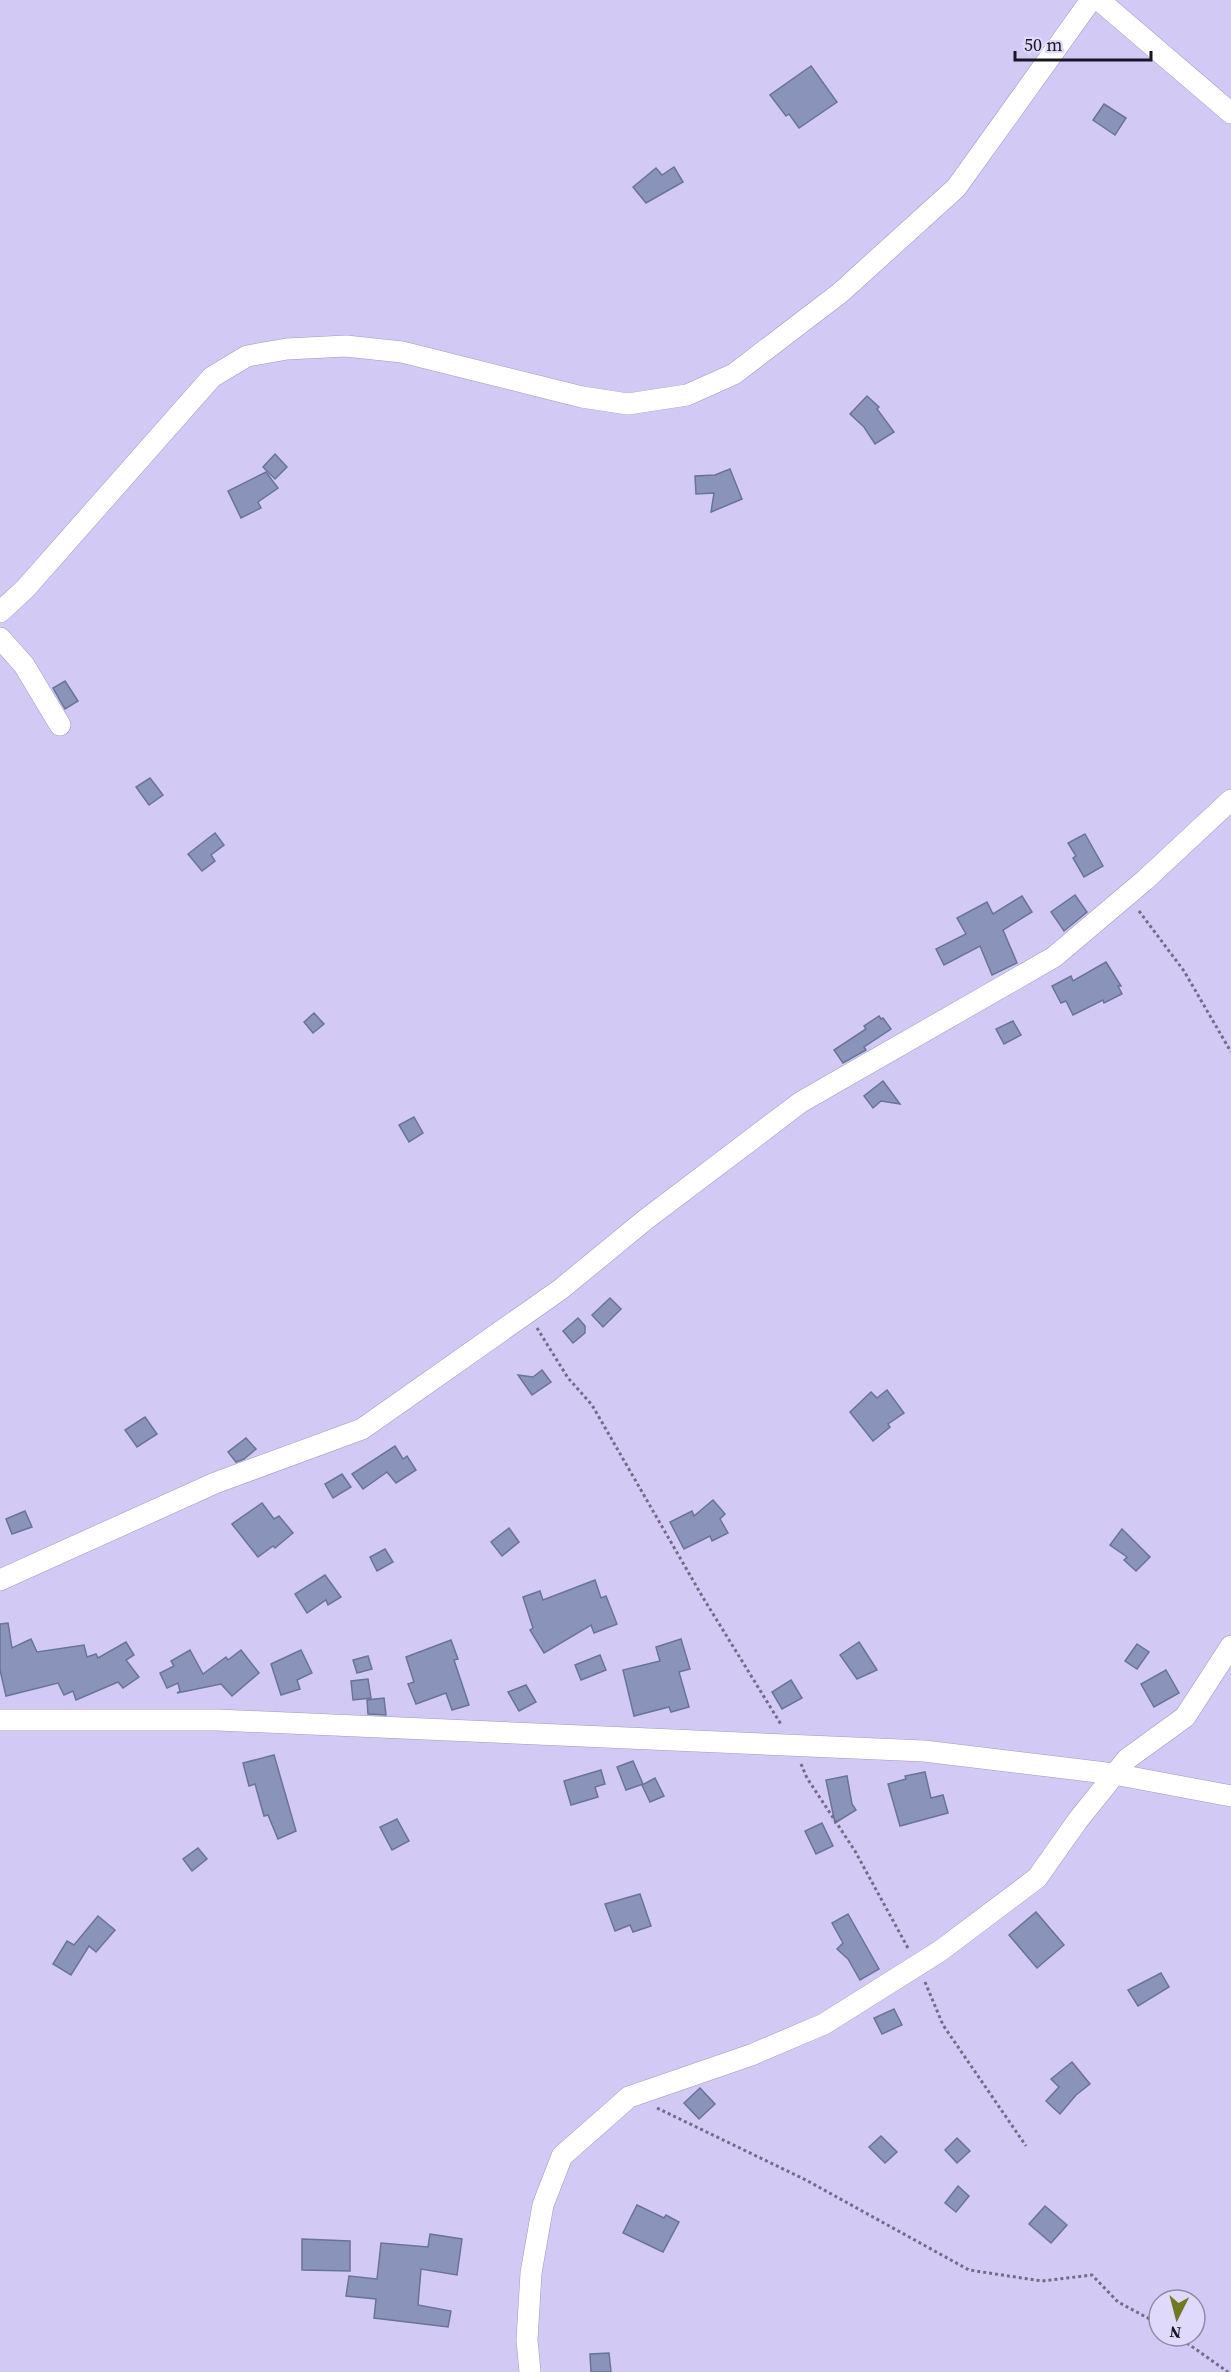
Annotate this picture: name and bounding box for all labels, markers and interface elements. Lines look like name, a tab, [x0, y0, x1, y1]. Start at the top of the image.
scale bar	[1015, 24, 1152, 62]
text: 50 m	[1024, 32, 1062, 57]
north arrow	[1147, 2288, 1207, 2348]
text: N	[1168, 2321, 1182, 2344]

